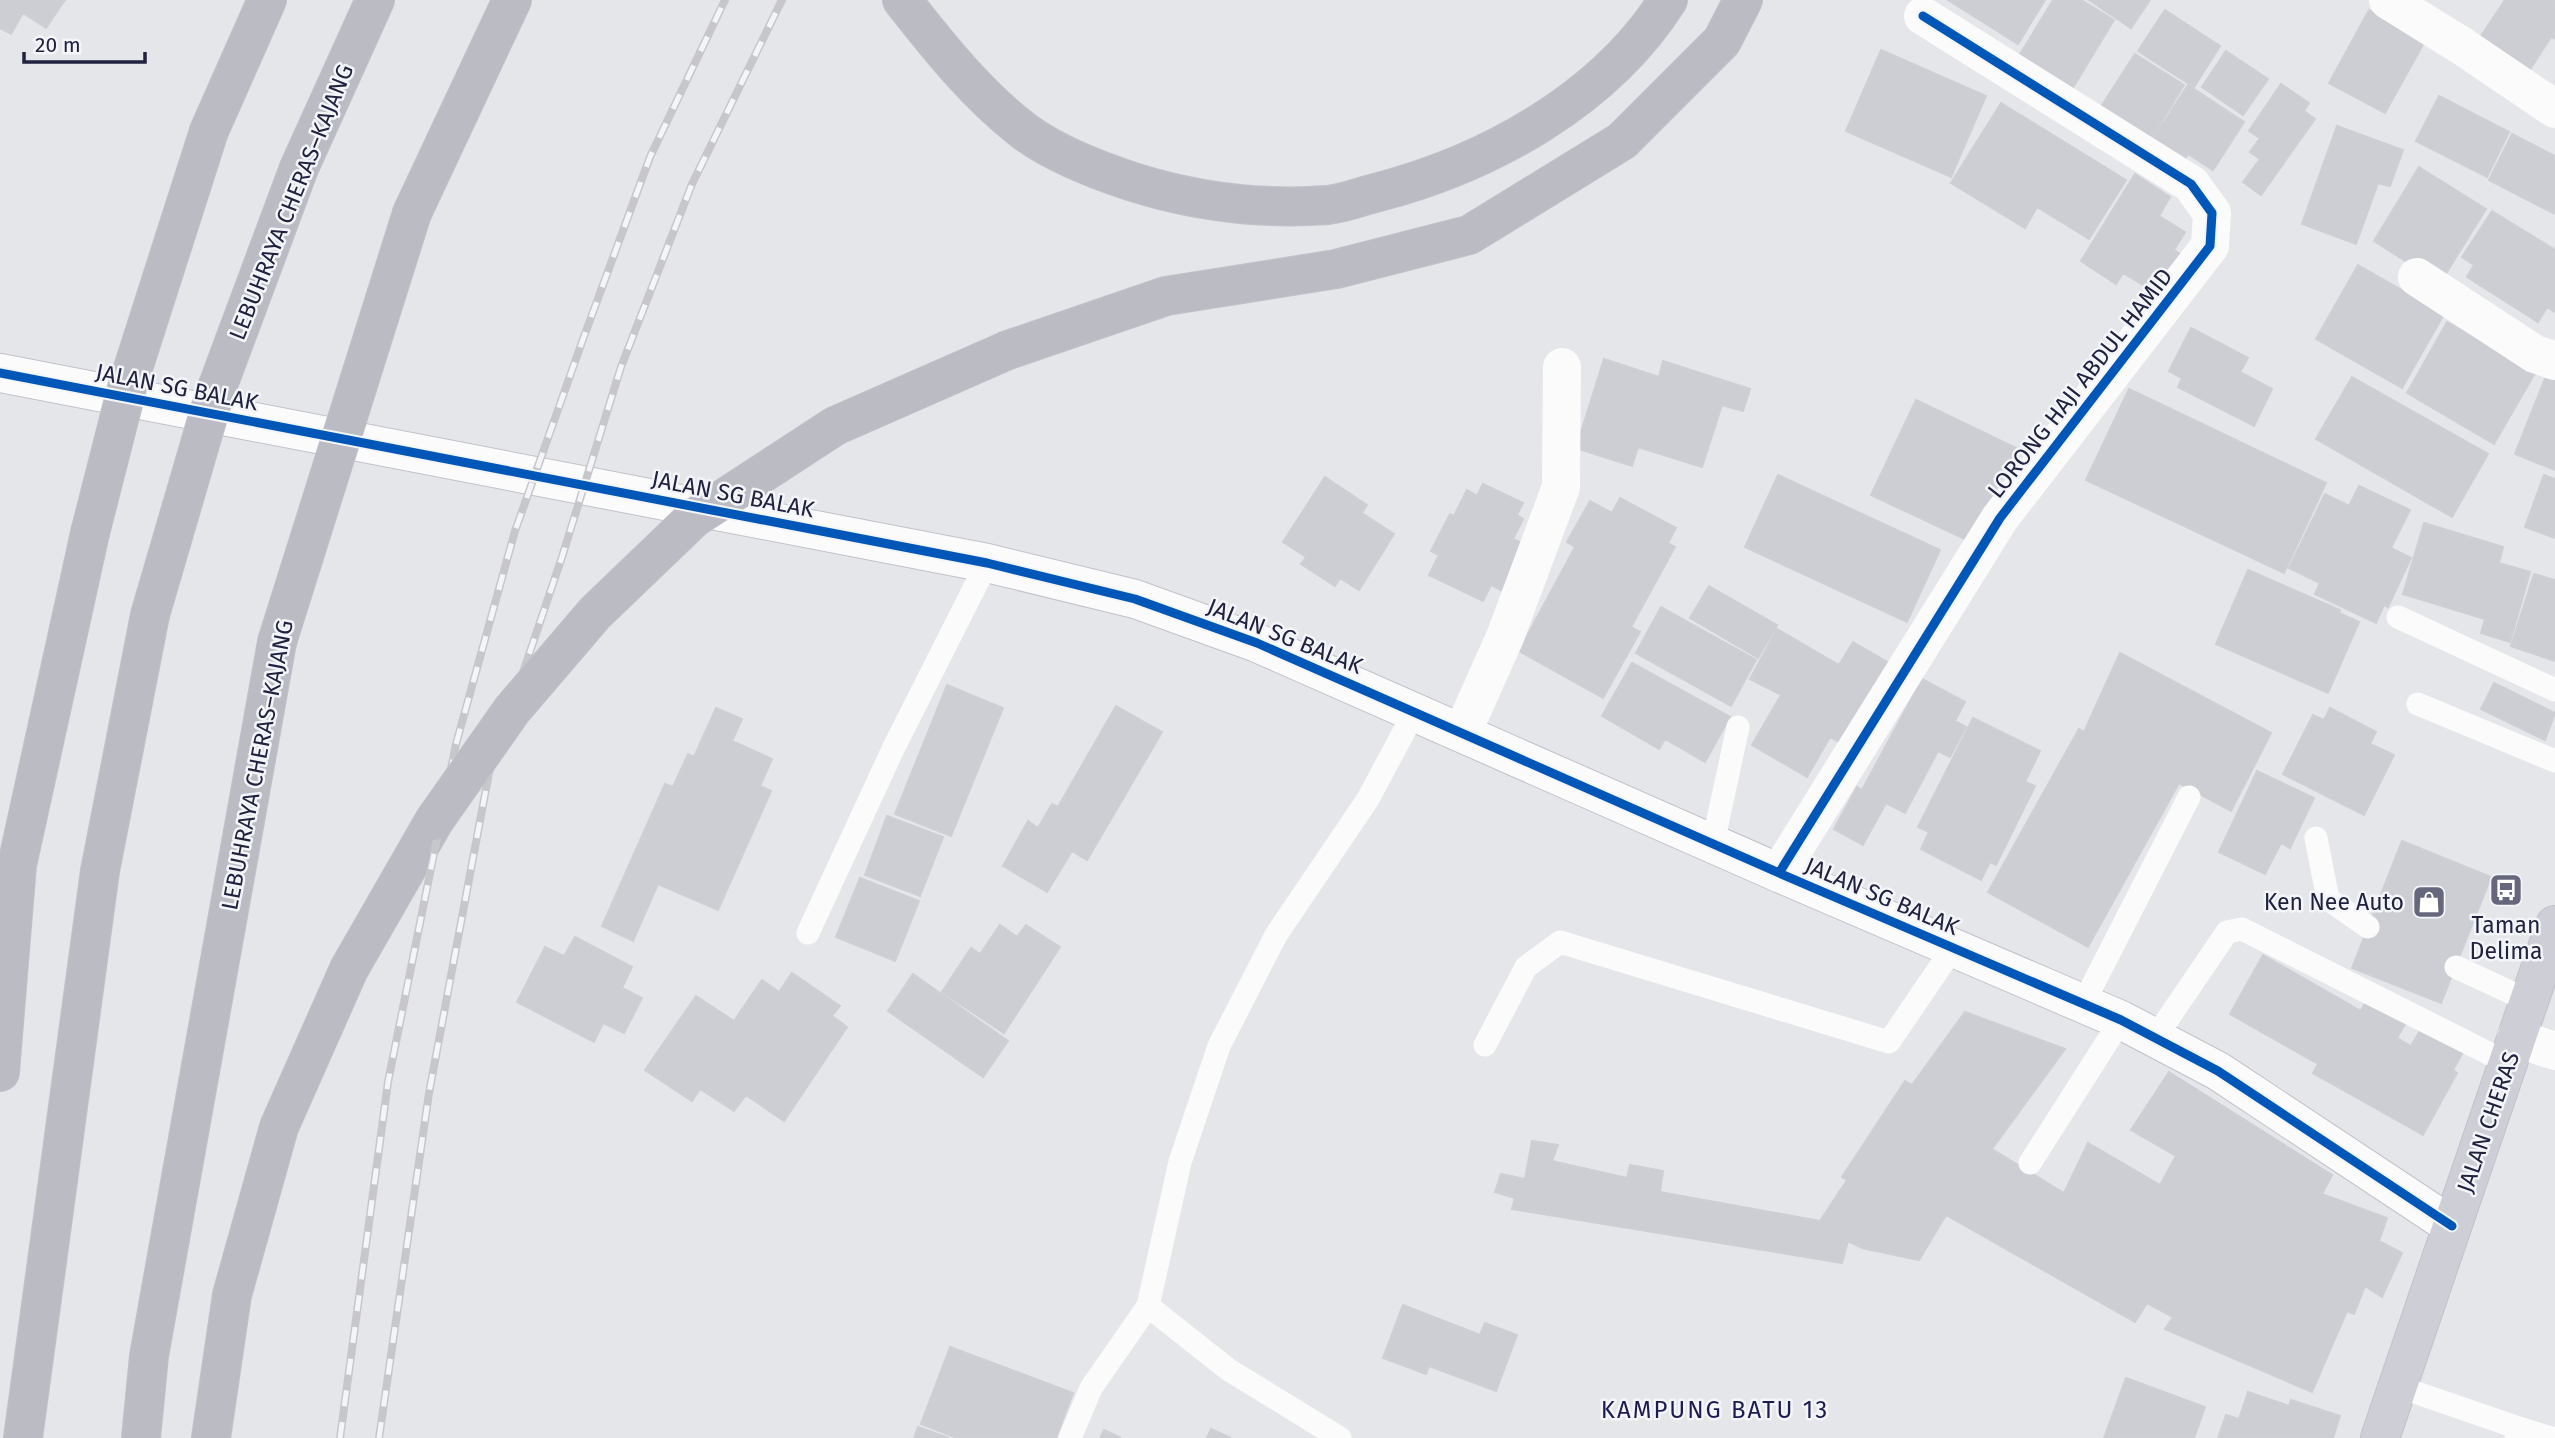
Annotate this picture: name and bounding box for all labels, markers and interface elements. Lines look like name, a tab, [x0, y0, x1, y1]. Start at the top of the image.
scale bar	[24, 21, 145, 65]
text: 20 m	[35, 32, 81, 58]
street label: LEBUHRAYA CHERAS–KAJANG	[223, 60, 359, 344]
street label: LORONG HAJI ABDUL HAMID	[1982, 262, 2178, 504]
street label: JALAN SG BALAK	[93, 358, 261, 417]
street label: JALAN SG BALAK	[649, 465, 817, 524]
street label: JALAN SG BALAK	[1203, 592, 1367, 680]
street label: LEBUHRAYA CHERAS–KAJANG	[215, 618, 299, 912]
street label: JALAN SG BALAK	[1801, 851, 1964, 941]
bus stop icon: Taman Delima	[2487, 871, 2525, 909]
shop icon: Ken Nee Auto	[2410, 883, 2448, 921]
place label: Ken Nee Auto	[2264, 888, 2404, 916]
place label: Taman Delima	[2470, 911, 2542, 965]
street label: JALAN CHERAS	[2451, 1048, 2525, 1196]
district label: KAMPUNG BATU 13	[1601, 1396, 1829, 1424]

